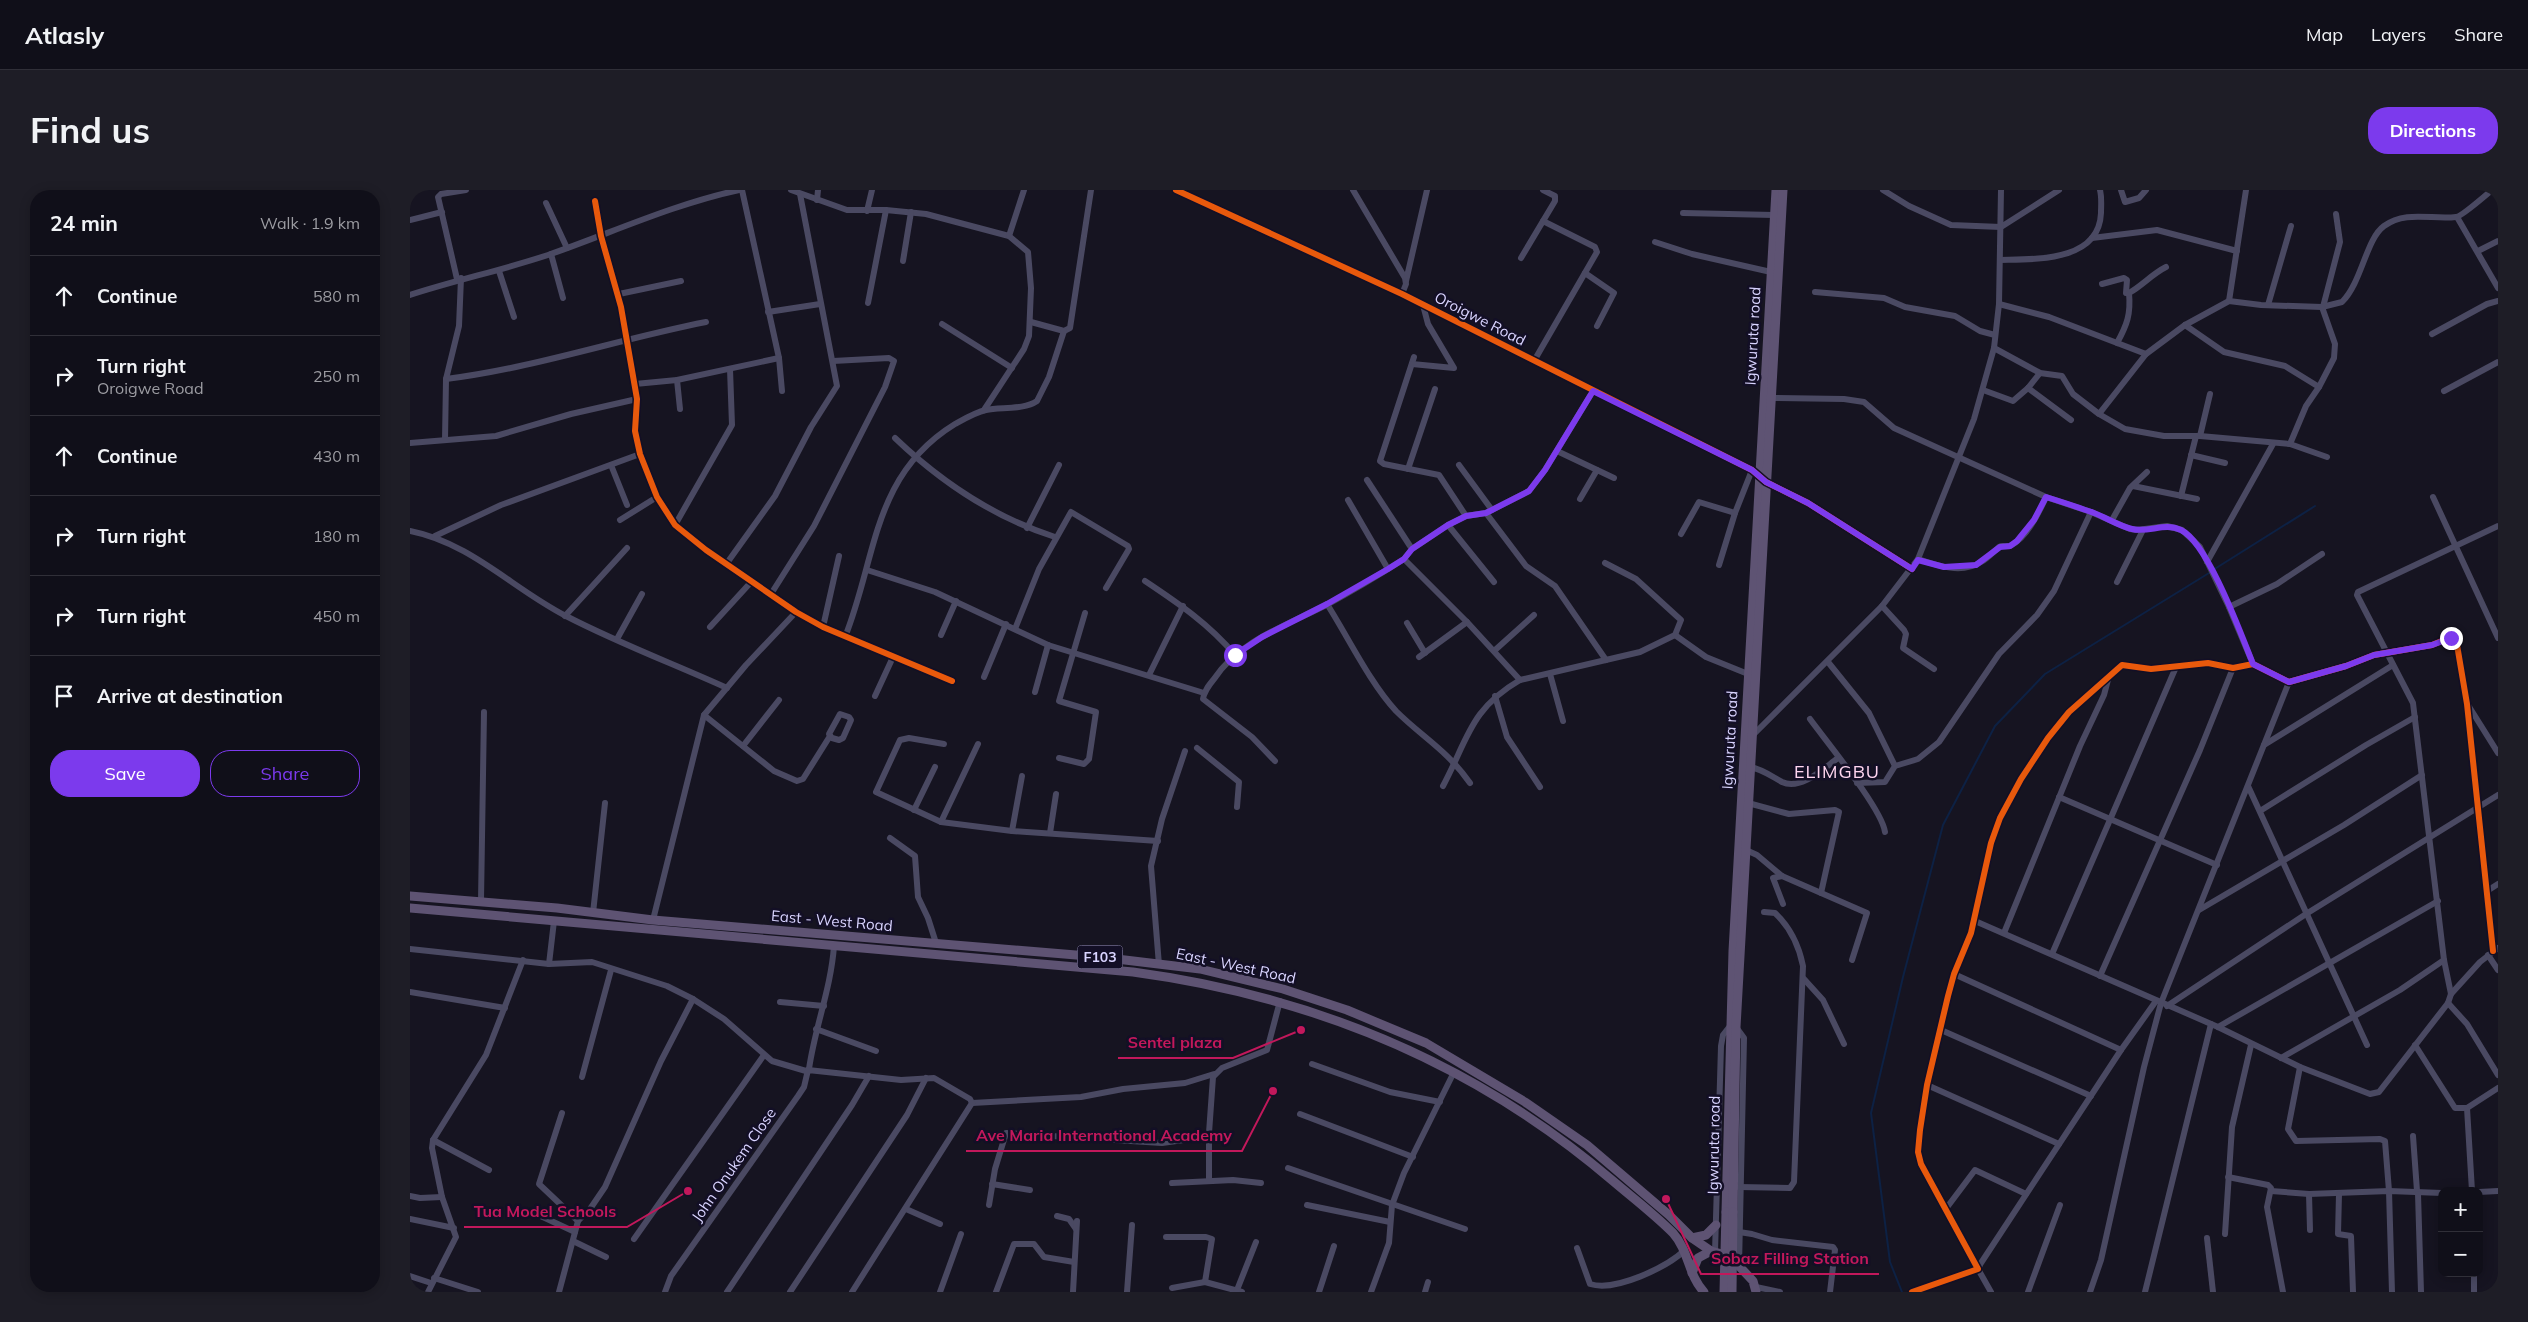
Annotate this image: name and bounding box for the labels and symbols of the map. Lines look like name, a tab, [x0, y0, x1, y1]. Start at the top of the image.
street label: Igwuruta road	[1740, 286, 1765, 386]
street label: Oroigwe Road	[1431, 287, 1529, 350]
route end	[2440, 627, 2463, 650]
route start	[1224, 644, 1247, 667]
street label: Igwuruta road	[1717, 690, 1742, 790]
district label: ELIMGBU	[1794, 760, 1880, 783]
street label: East - West Road	[771, 906, 894, 935]
street label: East - West Road	[1175, 944, 1298, 987]
road number: F103	[1078, 946, 1122, 969]
callout: Sentel plaza	[1118, 1027, 1233, 1058]
text: Sentel plaza	[1128, 1032, 1222, 1052]
street label: Igwuruta road	[1703, 1095, 1724, 1195]
street label: John Onukem Close	[687, 1104, 780, 1225]
callout: Ave Maria International Academy	[966, 1120, 1242, 1151]
text: Ave Maria International Academy	[976, 1125, 1232, 1145]
callout: Tua Model Schools	[464, 1196, 627, 1227]
text: Tua Model Schools	[474, 1201, 616, 1221]
callout: Sobaz Filling Station	[1701, 1243, 1879, 1274]
text: Sobaz Filling Station	[1711, 1248, 1869, 1268]

